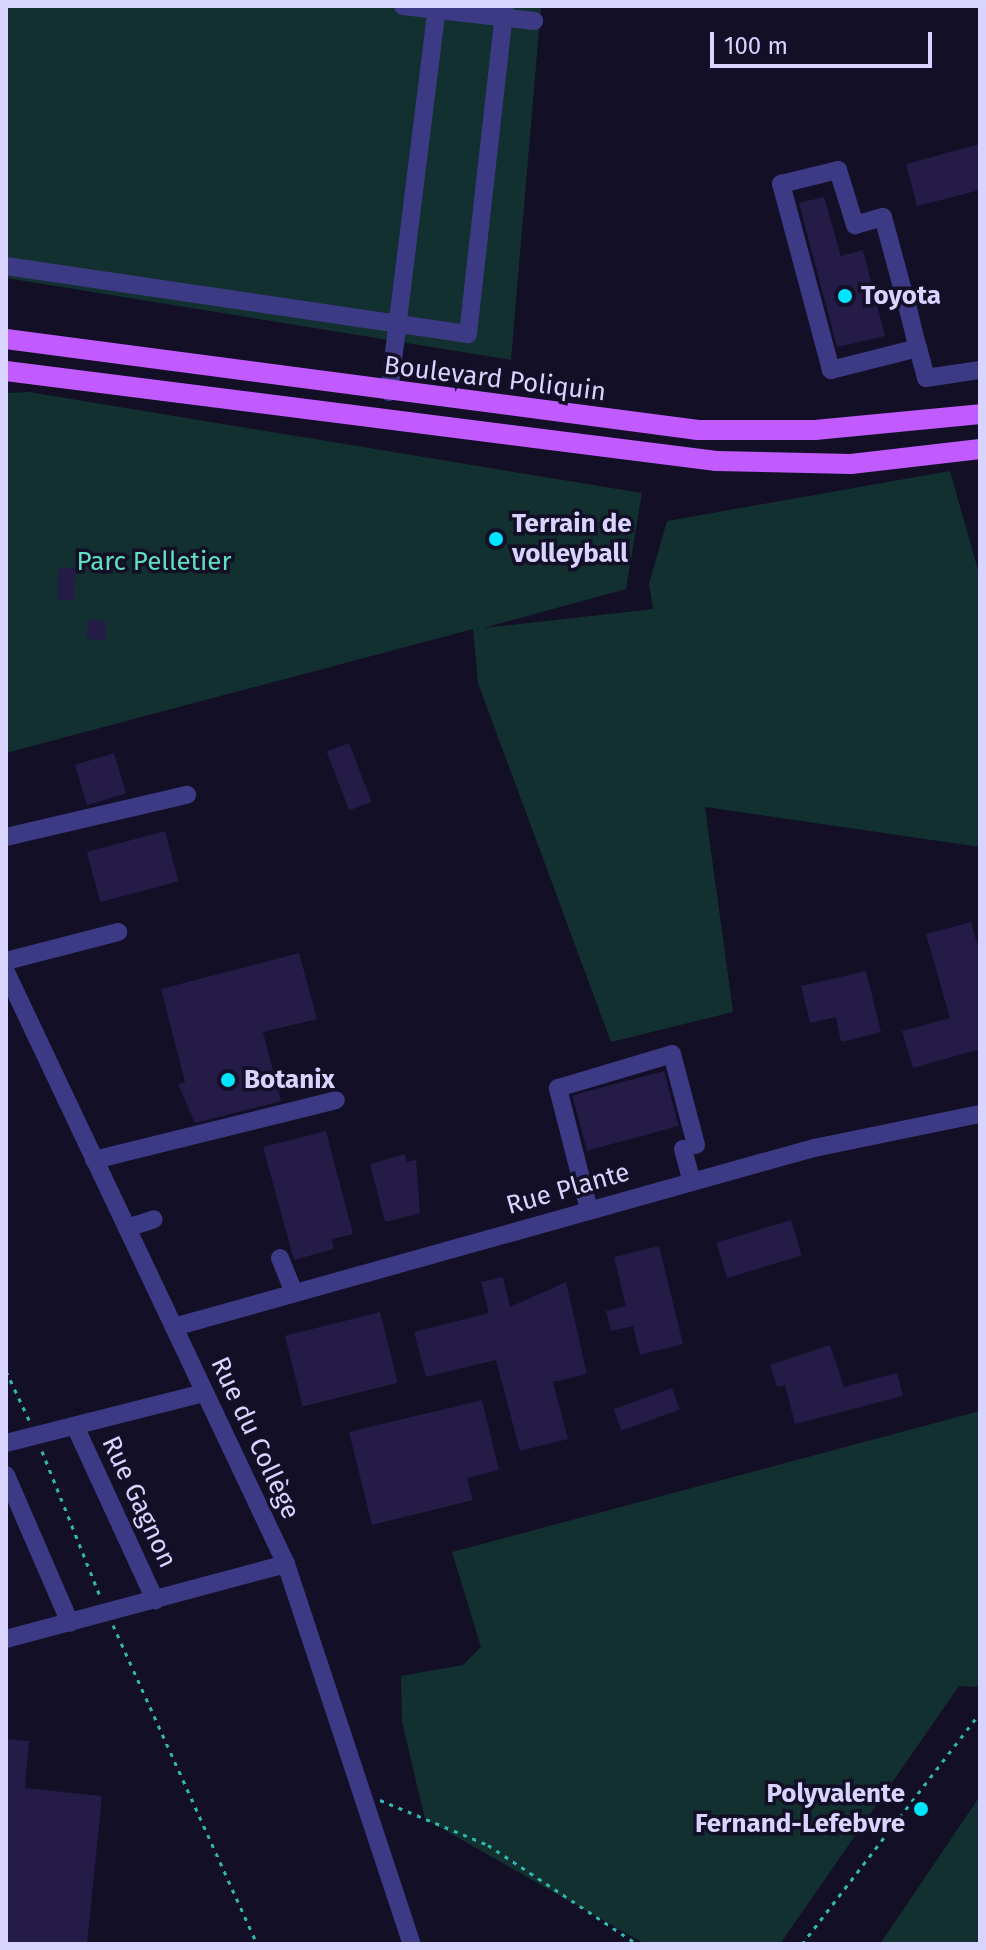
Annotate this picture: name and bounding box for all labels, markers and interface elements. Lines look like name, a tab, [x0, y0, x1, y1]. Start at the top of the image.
scale bar	[714, 16, 936, 66]
text: 100 m	[724, 32, 788, 60]
place label: Toyota	[861, 280, 941, 312]
marker: Toyota	[836, 287, 854, 305]
street label: Boulevard Poliquin	[382, 350, 608, 408]
place label: Terrain de volleyball	[512, 508, 632, 570]
marker: Terrain de volleyball	[487, 530, 505, 548]
park label: Parc Pelletier	[76, 546, 232, 578]
place label: Botanix	[244, 1064, 335, 1096]
marker: Botanix	[219, 1071, 237, 1089]
street label: Rue Plante	[503, 1157, 633, 1221]
street label: Rue du Collège	[204, 1352, 306, 1524]
street label: Rue Gagnon	[95, 1431, 183, 1573]
place label: Polyvalente Fernand-Lefebvre	[695, 1778, 905, 1840]
marker: Polyvalente Fernand-Lefebvre	[912, 1800, 930, 1818]

